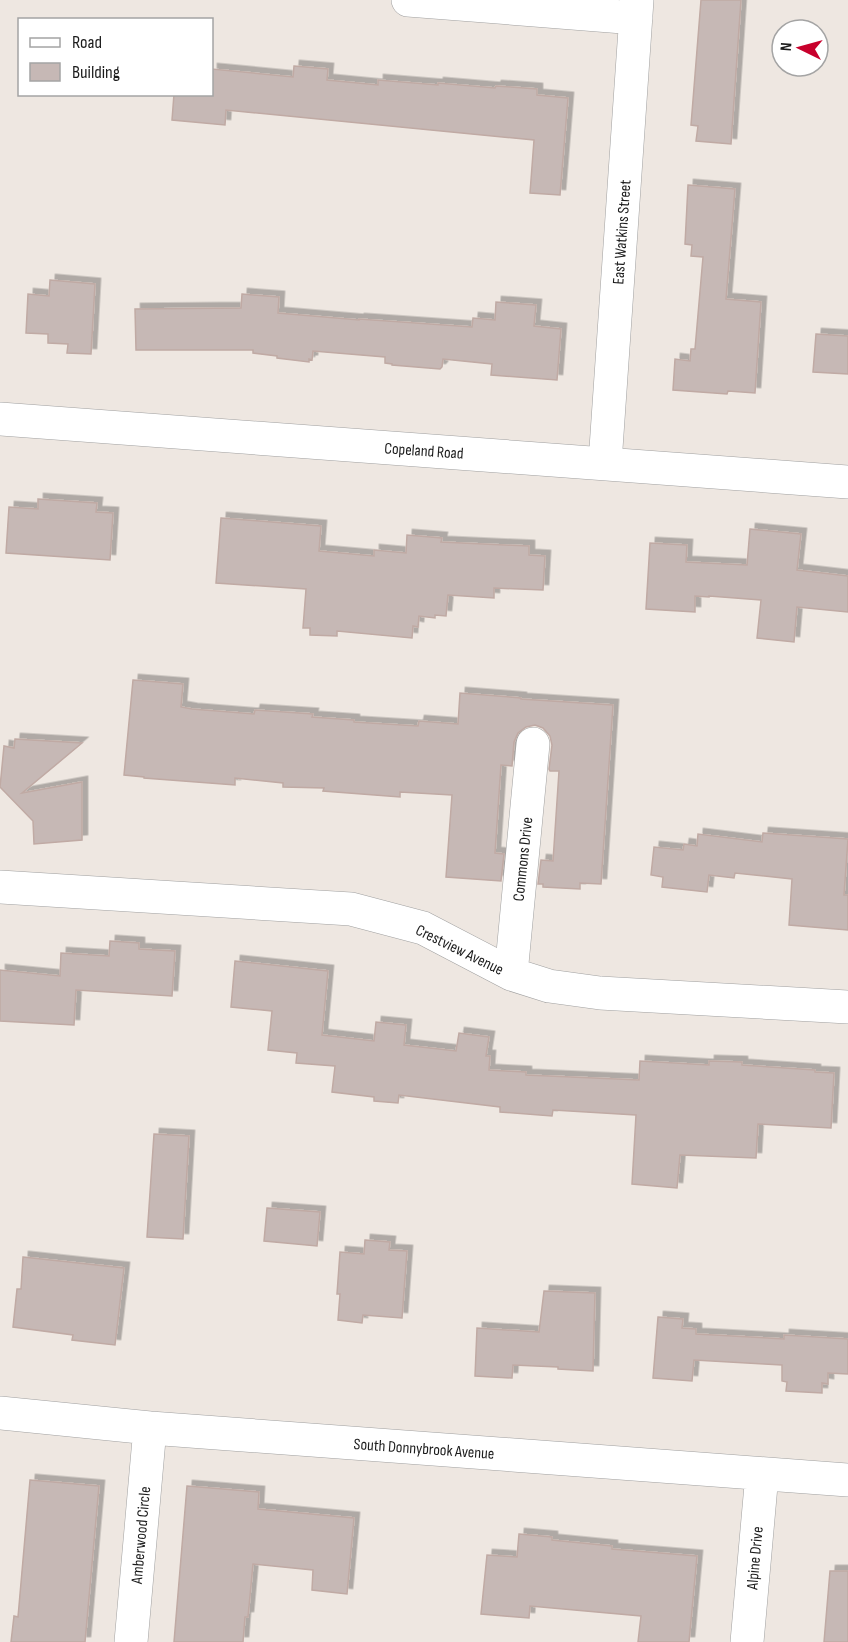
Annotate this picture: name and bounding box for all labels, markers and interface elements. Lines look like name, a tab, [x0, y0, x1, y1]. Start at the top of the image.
legend	[18, 18, 213, 96]
north arrow	[770, 18, 830, 78]
text: Road	[72, 32, 102, 53]
text: N	[777, 42, 796, 52]
text: Building	[72, 62, 120, 83]
street label: East Watkins Street	[609, 179, 636, 285]
street label: Copeland Road	[384, 439, 464, 464]
street label: Commons Drive	[510, 816, 537, 902]
street label: Crestview Avenue	[412, 921, 506, 980]
street label: South Donnybrook Avenue	[353, 1435, 495, 1464]
street label: Amberwood Circle	[128, 1486, 155, 1586]
street label: Alpine Drive	[743, 1526, 768, 1592]

